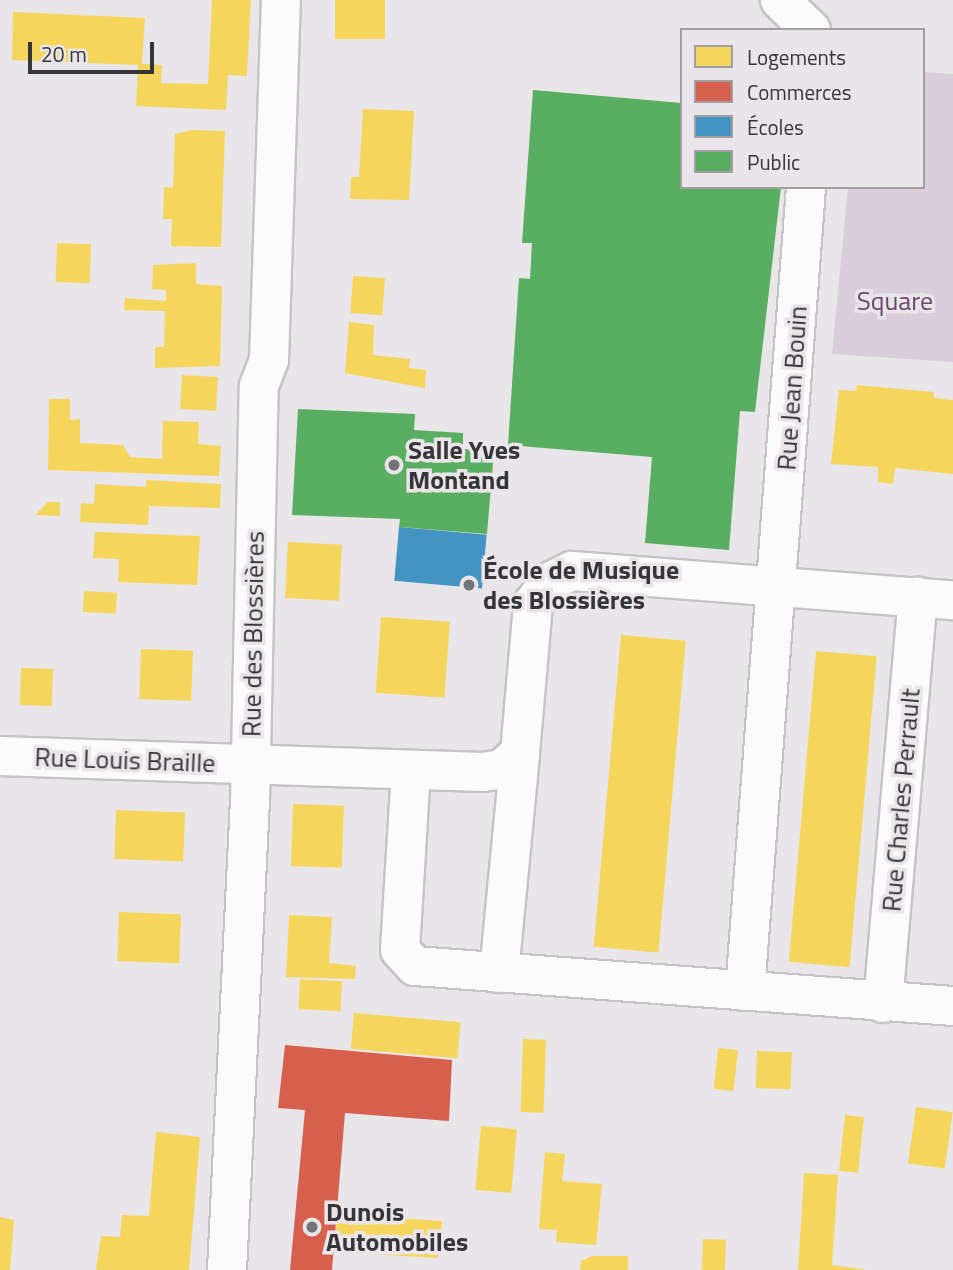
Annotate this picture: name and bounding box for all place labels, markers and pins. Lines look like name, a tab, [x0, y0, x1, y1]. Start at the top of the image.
place label: Salle Yves Montand	[408, 434, 520, 496]
marker: Salle Yves Montand	[386, 457, 402, 473]
place label: École de Musique des Blossières	[483, 554, 679, 616]
marker: École de Musique des Blossières	[461, 577, 477, 593]
place label: Dunois Automobiles	[326, 1196, 468, 1258]
marker: Dunois Automobiles	[304, 1219, 320, 1235]

